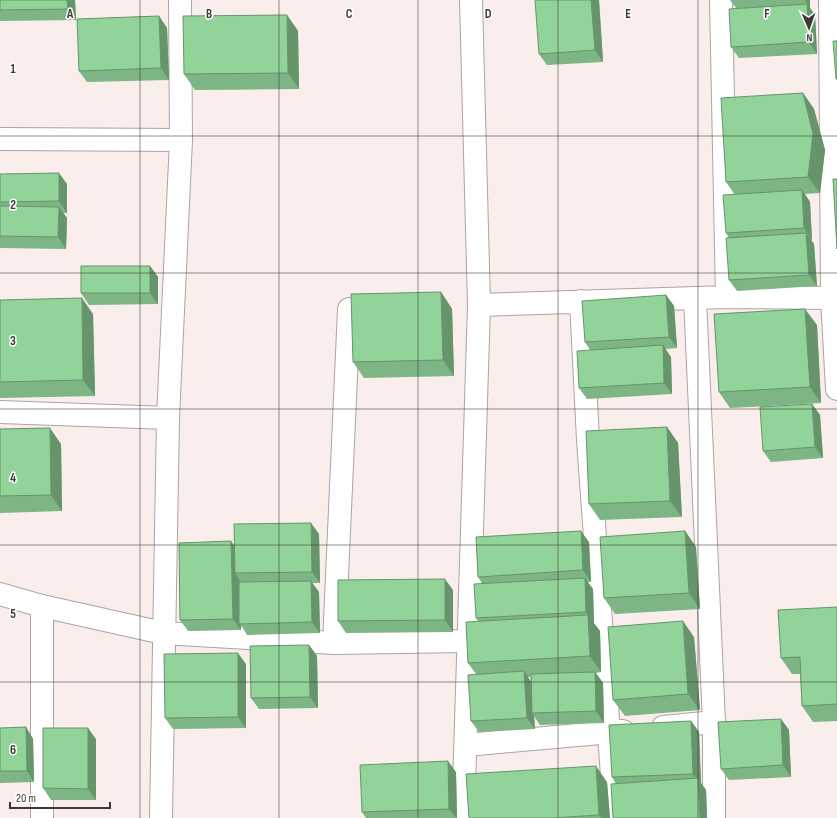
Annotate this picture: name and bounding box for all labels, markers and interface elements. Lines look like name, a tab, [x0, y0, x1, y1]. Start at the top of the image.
text: A	[66, 6, 74, 22]
text: B	[206, 6, 212, 22]
text: C	[346, 6, 353, 22]
text: D	[485, 6, 492, 22]
text: E	[625, 6, 631, 22]
text: F	[764, 6, 770, 22]
north arrow	[789, 8, 829, 48]
text: N	[806, 31, 812, 44]
text: 1	[10, 61, 16, 77]
text: 2	[10, 197, 16, 213]
text: 3	[10, 333, 16, 349]
text: 4	[10, 470, 16, 486]
text: 5	[10, 606, 16, 622]
text: 6	[10, 742, 16, 758]
scale bar	[10, 784, 110, 810]
text: 20 m	[16, 791, 36, 806]

